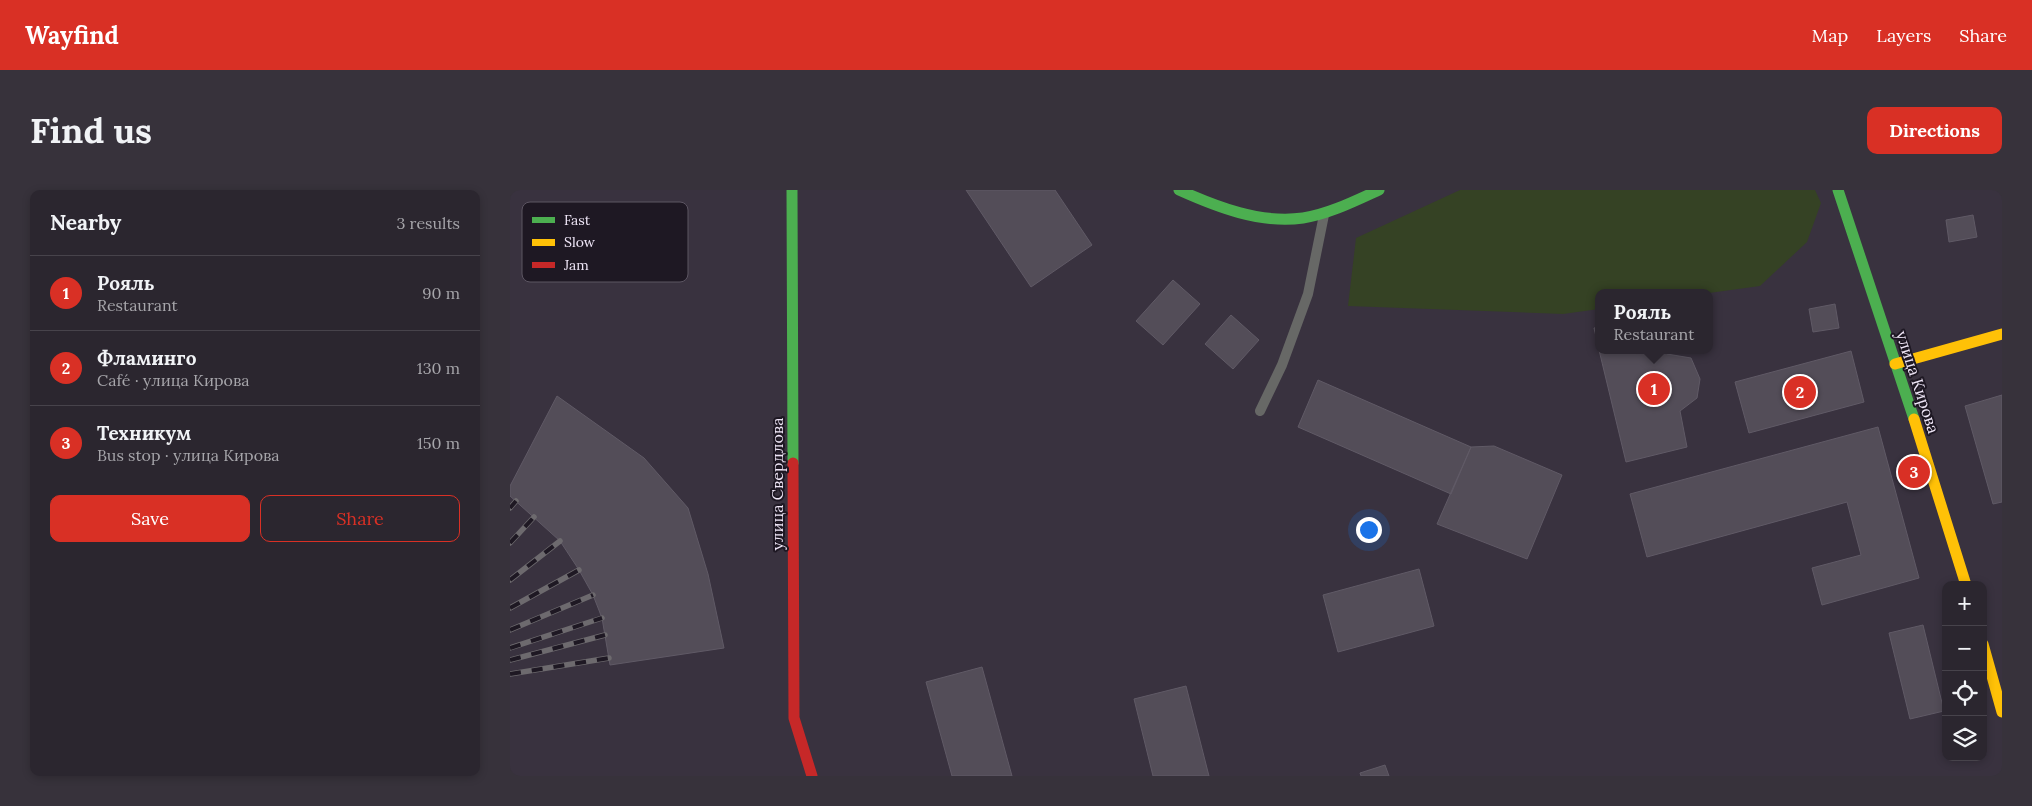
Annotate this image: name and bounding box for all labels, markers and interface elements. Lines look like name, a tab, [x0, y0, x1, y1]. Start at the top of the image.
text: Wayfind	[25, 20, 119, 51]
text: Map	[1812, 24, 1848, 47]
text: Layers	[1876, 24, 1931, 47]
text: Share	[1959, 24, 2007, 47]
button: Directions	[1867, 107, 2002, 154]
text: Find us	[30, 108, 152, 153]
legend	[522, 202, 688, 282]
text: Nearby	[50, 209, 121, 236]
text: Fast	[564, 211, 591, 229]
text: 3 results	[396, 213, 460, 233]
text: Slow	[564, 233, 596, 251]
text: Jam	[563, 256, 589, 274]
text: Рояль	[97, 271, 155, 295]
text: 1	[63, 283, 69, 303]
text: 90 m	[422, 283, 460, 303]
popup	[1595, 289, 1713, 354]
text: Restaurant	[97, 295, 178, 315]
text: Рояль	[1614, 300, 1671, 324]
text: Restaurant	[1614, 324, 1694, 344]
street label: улица Кирова	[1892, 328, 1944, 436]
text: Фламинго	[97, 346, 197, 370]
text: 2	[62, 358, 70, 378]
text: 130 m	[417, 358, 460, 378]
text: Café · улица Кирова	[97, 370, 250, 390]
pin: 1	[1638, 370, 1670, 408]
pin: 2	[1784, 373, 1816, 411]
street label: улица Свердлова	[767, 418, 787, 550]
text: Техникум	[97, 421, 191, 445]
text: 3	[62, 433, 70, 453]
text: 150 m	[417, 433, 460, 453]
text: Bus stop · улица Кирова	[97, 445, 280, 465]
pin: 3	[1898, 453, 1930, 491]
button: Save	[50, 495, 250, 542]
button: Share	[260, 495, 460, 542]
your location	[1356, 517, 1382, 543]
map controls	[1942, 581, 1987, 761]
button: +	[1942, 581, 1987, 626]
button: −	[1942, 626, 1987, 671]
button: locate	[1942, 671, 1987, 716]
button: layers	[1942, 716, 1987, 761]

